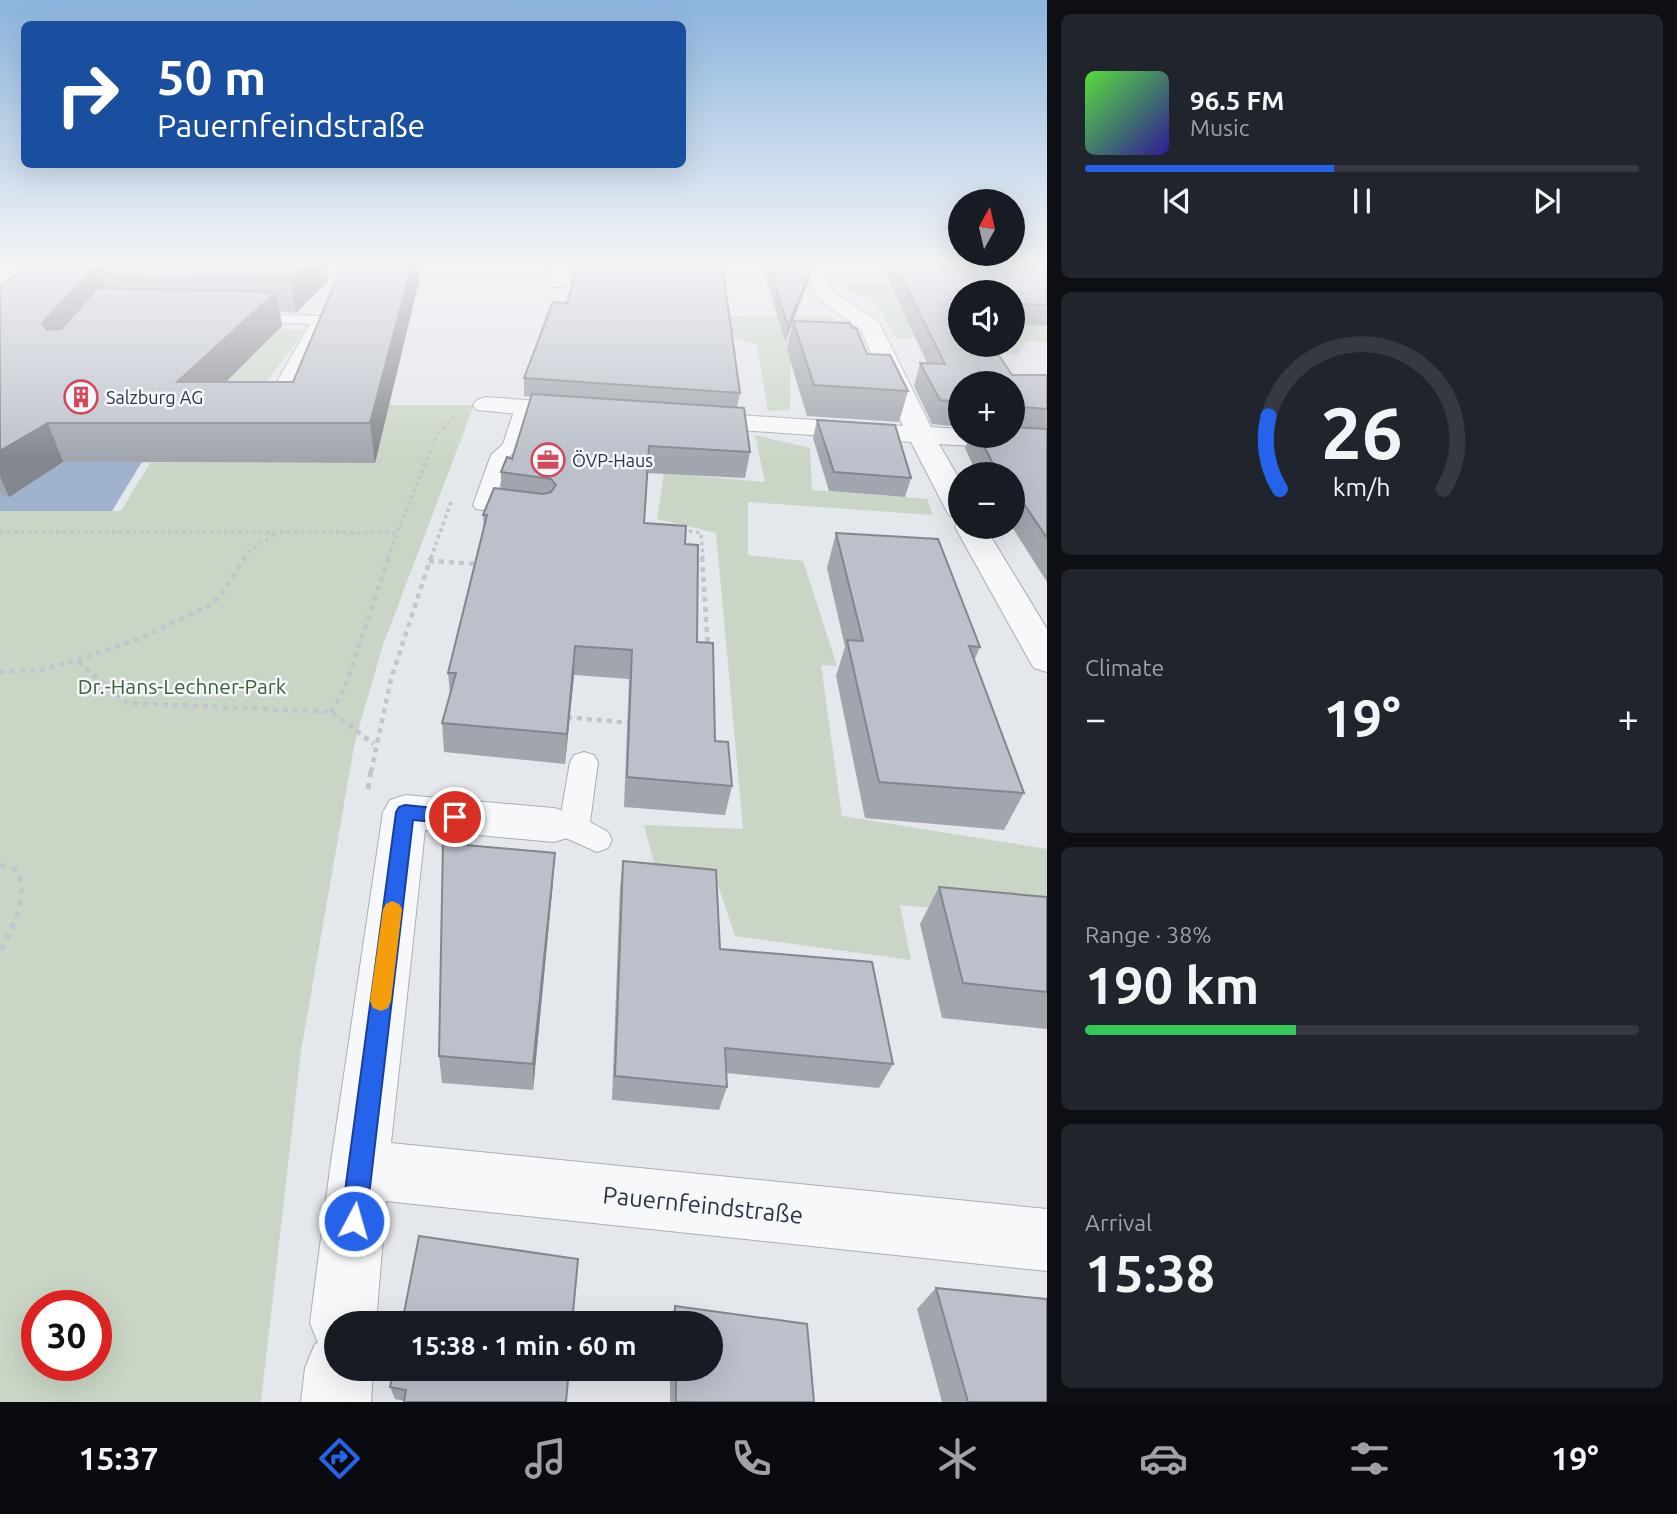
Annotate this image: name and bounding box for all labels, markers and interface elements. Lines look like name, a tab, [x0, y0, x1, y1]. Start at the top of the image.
icon: right	[42, 49, 133, 140]
text: 50 m	[157, 49, 266, 104]
text: 96.5 FM	[1190, 86, 1284, 115]
text: Pauernfeindstraße	[157, 107, 425, 143]
text: Music	[1190, 115, 1249, 140]
icon: previous	[1158, 182, 1196, 220]
icon: pause	[1343, 182, 1381, 220]
icon: next	[1528, 182, 1566, 220]
north arrow	[948, 189, 1026, 266]
map controls	[948, 189, 1025, 539]
button: sound	[948, 280, 1025, 357]
button: +	[948, 371, 1025, 448]
building icon: Salzburg AG	[62, 378, 100, 416]
place label: Salzburg AG	[106, 387, 203, 407]
text: 26	[1321, 392, 1403, 474]
office icon: ÖVP-Haus	[529, 441, 567, 479]
place label: ÖVP-Haus	[572, 450, 653, 470]
button: −	[948, 462, 1025, 539]
text: km/h	[1333, 473, 1391, 501]
text: Climate	[1085, 655, 1164, 680]
park label: Dr.-Hans-Lechner-Park	[78, 674, 287, 698]
text: 19°	[1323, 689, 1401, 747]
text: −	[1085, 697, 1106, 739]
text: +	[1618, 697, 1639, 739]
pin	[425, 787, 485, 847]
icon: arrive	[436, 798, 474, 836]
text: Range · 38%	[1085, 922, 1212, 947]
text: 190 km	[1085, 956, 1259, 1014]
street label: Pauernfeindstraße	[602, 1181, 804, 1229]
position arrow	[317, 1184, 391, 1258]
text: Arrival	[1085, 1210, 1152, 1235]
text: 15:38	[1085, 1244, 1215, 1302]
speed limit sign: 30	[21, 1290, 112, 1381]
text: 15:38 · 1 min · 60 m	[410, 1331, 637, 1360]
icon: directions	[315, 1434, 364, 1483]
icon: music	[521, 1434, 570, 1483]
icon: phone	[727, 1434, 776, 1483]
icon: climate	[933, 1434, 982, 1483]
icon: car	[1139, 1434, 1188, 1483]
icon: filters	[1345, 1434, 1394, 1483]
text: 15:37	[78, 1440, 159, 1476]
text: 19°	[1551, 1440, 1599, 1476]

